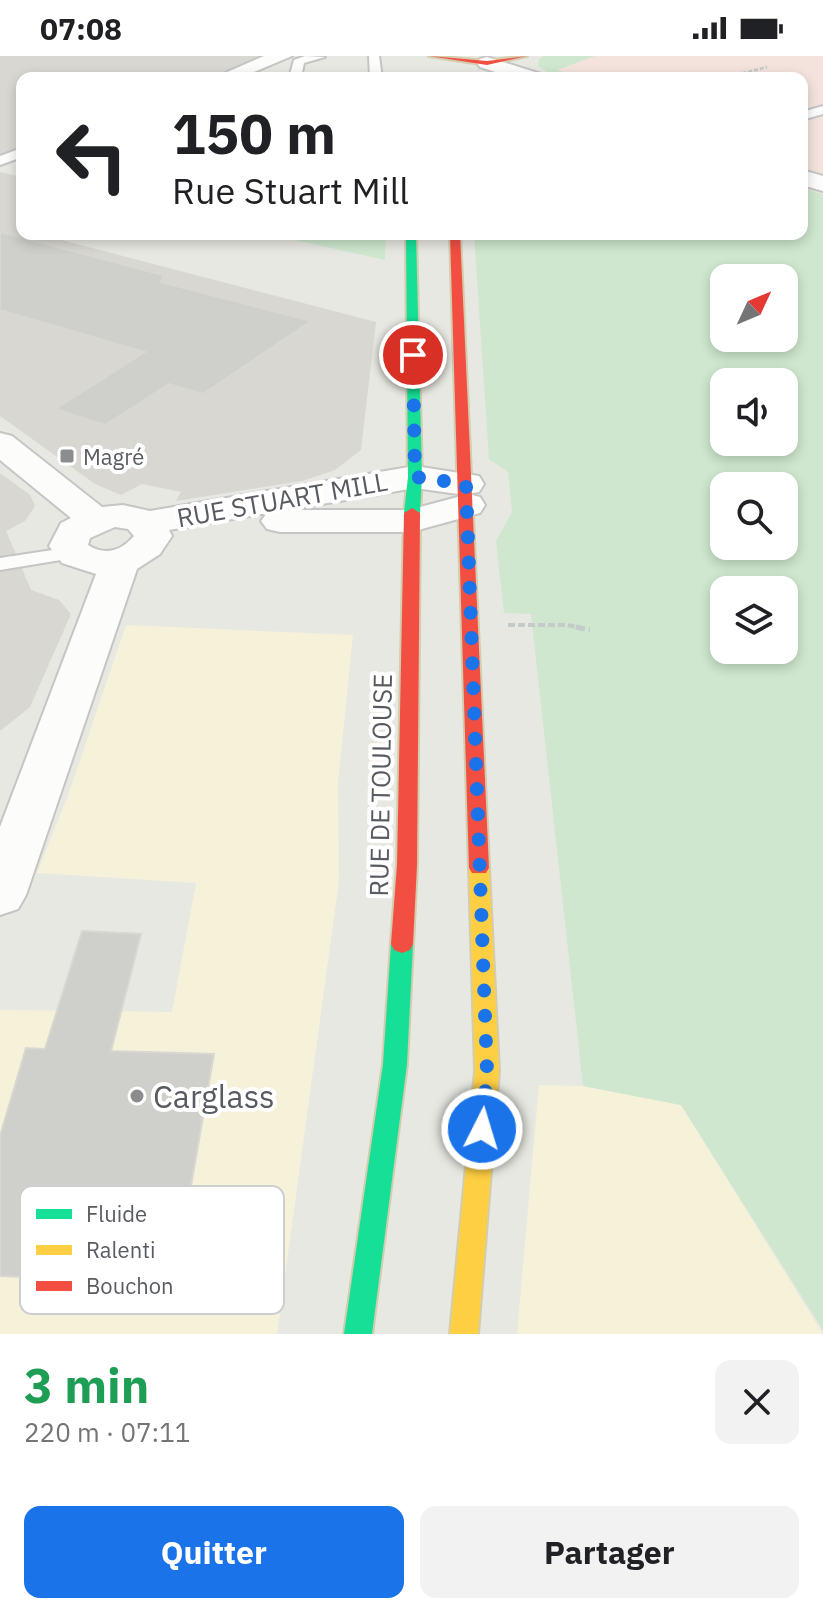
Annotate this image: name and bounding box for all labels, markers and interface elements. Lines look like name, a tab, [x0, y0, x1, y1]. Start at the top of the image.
text: 07:08	[40, 9, 122, 48]
text: 150 m	[172, 97, 336, 169]
icon: left	[40, 104, 144, 208]
text: Rue Stuart Mill	[172, 167, 409, 214]
north arrow	[710, 264, 798, 352]
map controls	[710, 264, 798, 664]
pin	[379, 321, 447, 389]
icon: arrive	[391, 333, 435, 377]
button: sound	[710, 368, 798, 456]
place label: Magré	[83, 442, 144, 471]
marker: Magré	[58, 447, 76, 465]
street label: RUE STUART MILL	[174, 464, 390, 534]
button: search	[710, 472, 798, 560]
button: layers	[710, 576, 798, 664]
street label: RUE DE TOULOUSE	[361, 673, 399, 897]
place label: Carglass	[153, 1075, 275, 1117]
marker: Carglass	[128, 1087, 146, 1105]
position arrow	[440, 1087, 524, 1171]
legend	[20, 1186, 284, 1314]
text: Fluide	[86, 1199, 147, 1228]
text: Ralenti	[86, 1235, 155, 1264]
text: Bouchon	[86, 1271, 174, 1300]
text: 3 min	[24, 1354, 149, 1416]
button: close	[715, 1360, 799, 1444]
text: 220 m · 07:11	[24, 1415, 190, 1449]
button: Quitter	[24, 1506, 404, 1598]
button: Partager	[420, 1506, 799, 1598]

